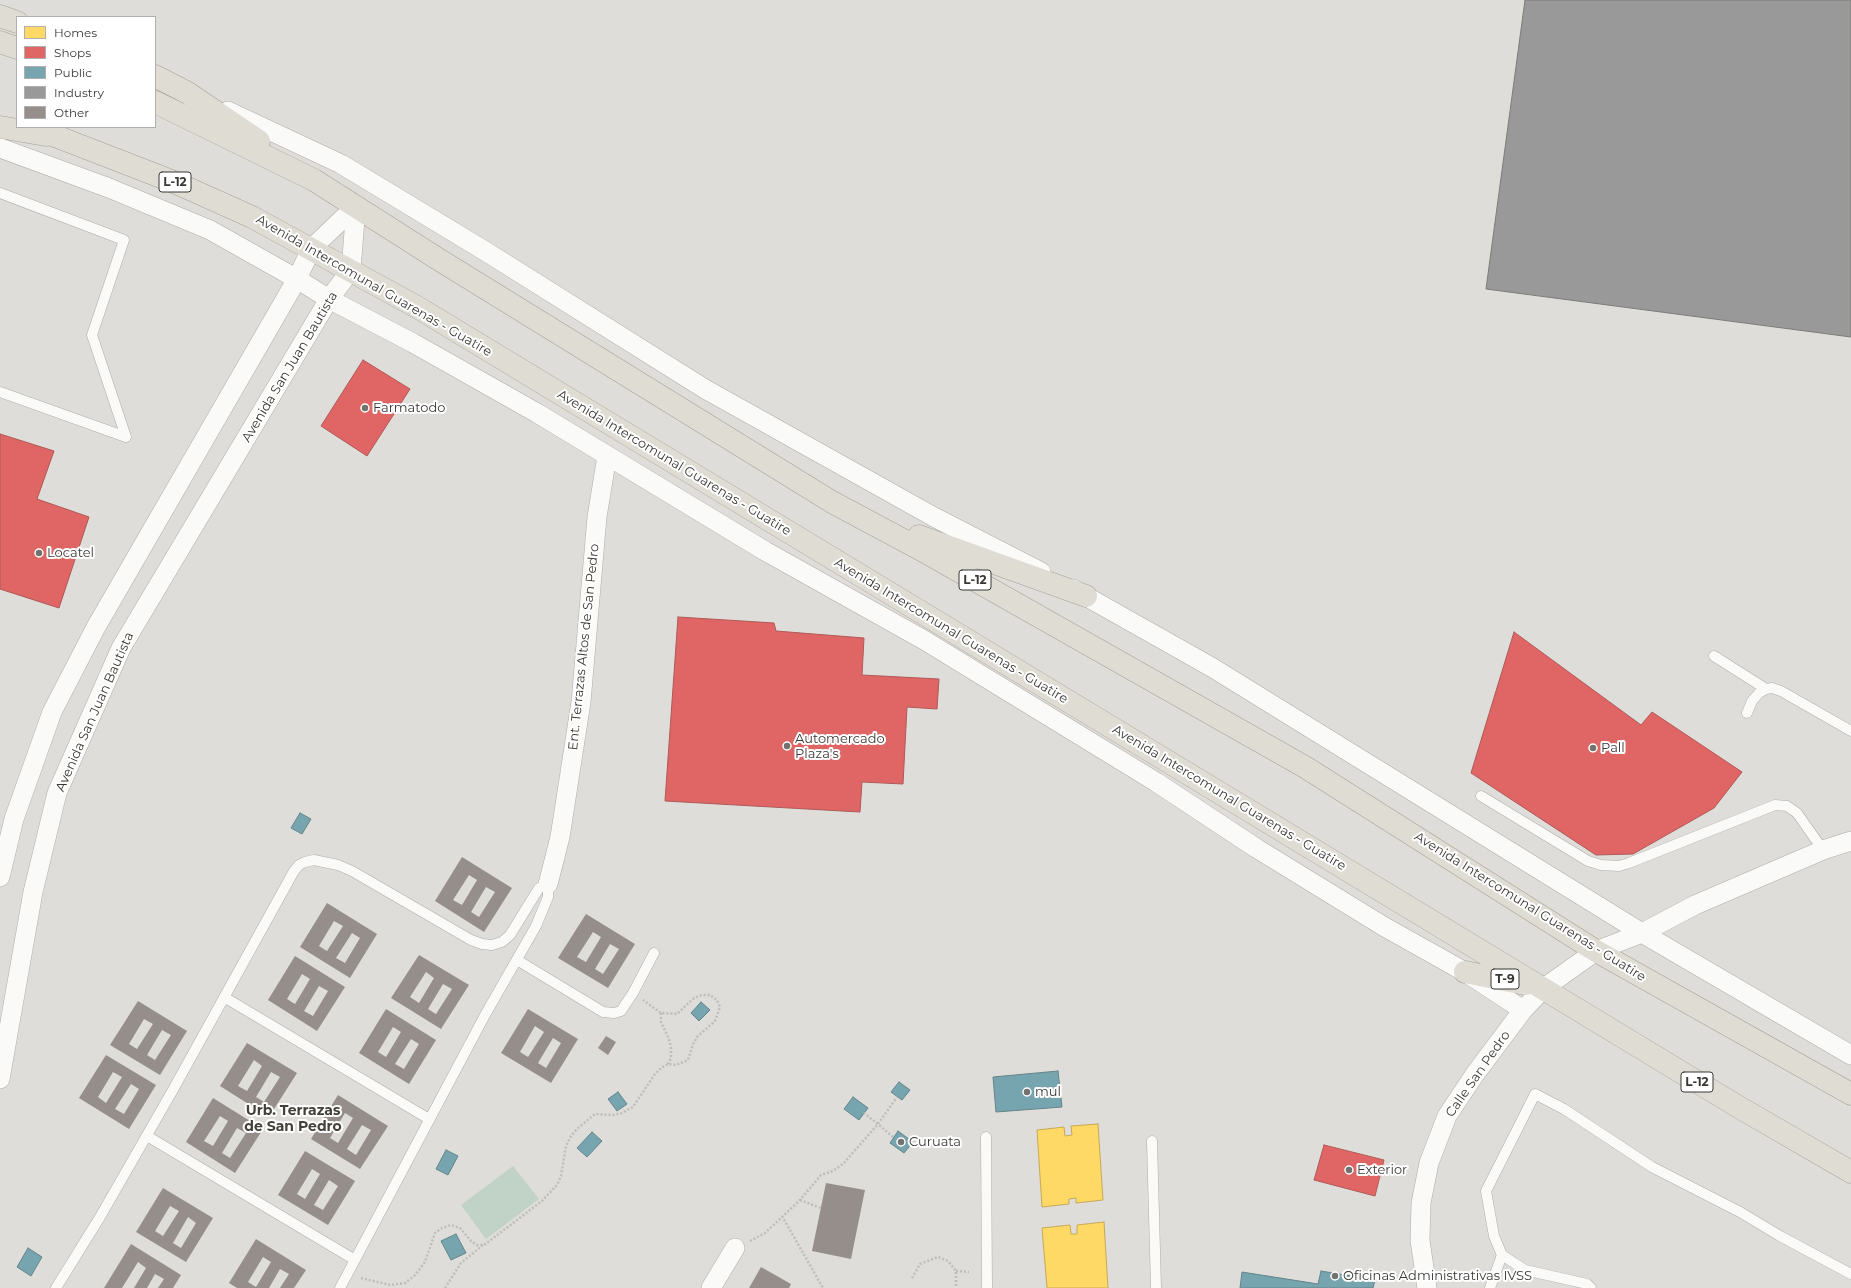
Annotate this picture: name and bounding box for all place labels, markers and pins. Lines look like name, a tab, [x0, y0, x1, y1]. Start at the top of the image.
place label: Farmatodo	[373, 400, 445, 416]
marker: Farmatodo	[360, 403, 370, 413]
place label: Locatel	[47, 545, 94, 561]
marker: Locatel	[34, 548, 44, 558]
place label: Automercado Plaza's	[795, 731, 885, 762]
place label: Pall	[1601, 740, 1625, 756]
marker: Automercado Plaza's	[782, 741, 792, 751]
marker: Pall	[1588, 743, 1598, 753]
place label: mul	[1035, 1084, 1061, 1100]
marker: mul	[1022, 1087, 1032, 1097]
place label: Curuata	[909, 1134, 961, 1150]
marker: Curuata	[896, 1137, 906, 1147]
place label: Exterior	[1357, 1162, 1407, 1178]
marker: Exterior	[1344, 1165, 1354, 1175]
place label: Oficinas Administrativas IVSS	[1343, 1268, 1532, 1284]
marker: Oficinas Administrativas IVSS	[1330, 1271, 1340, 1281]

